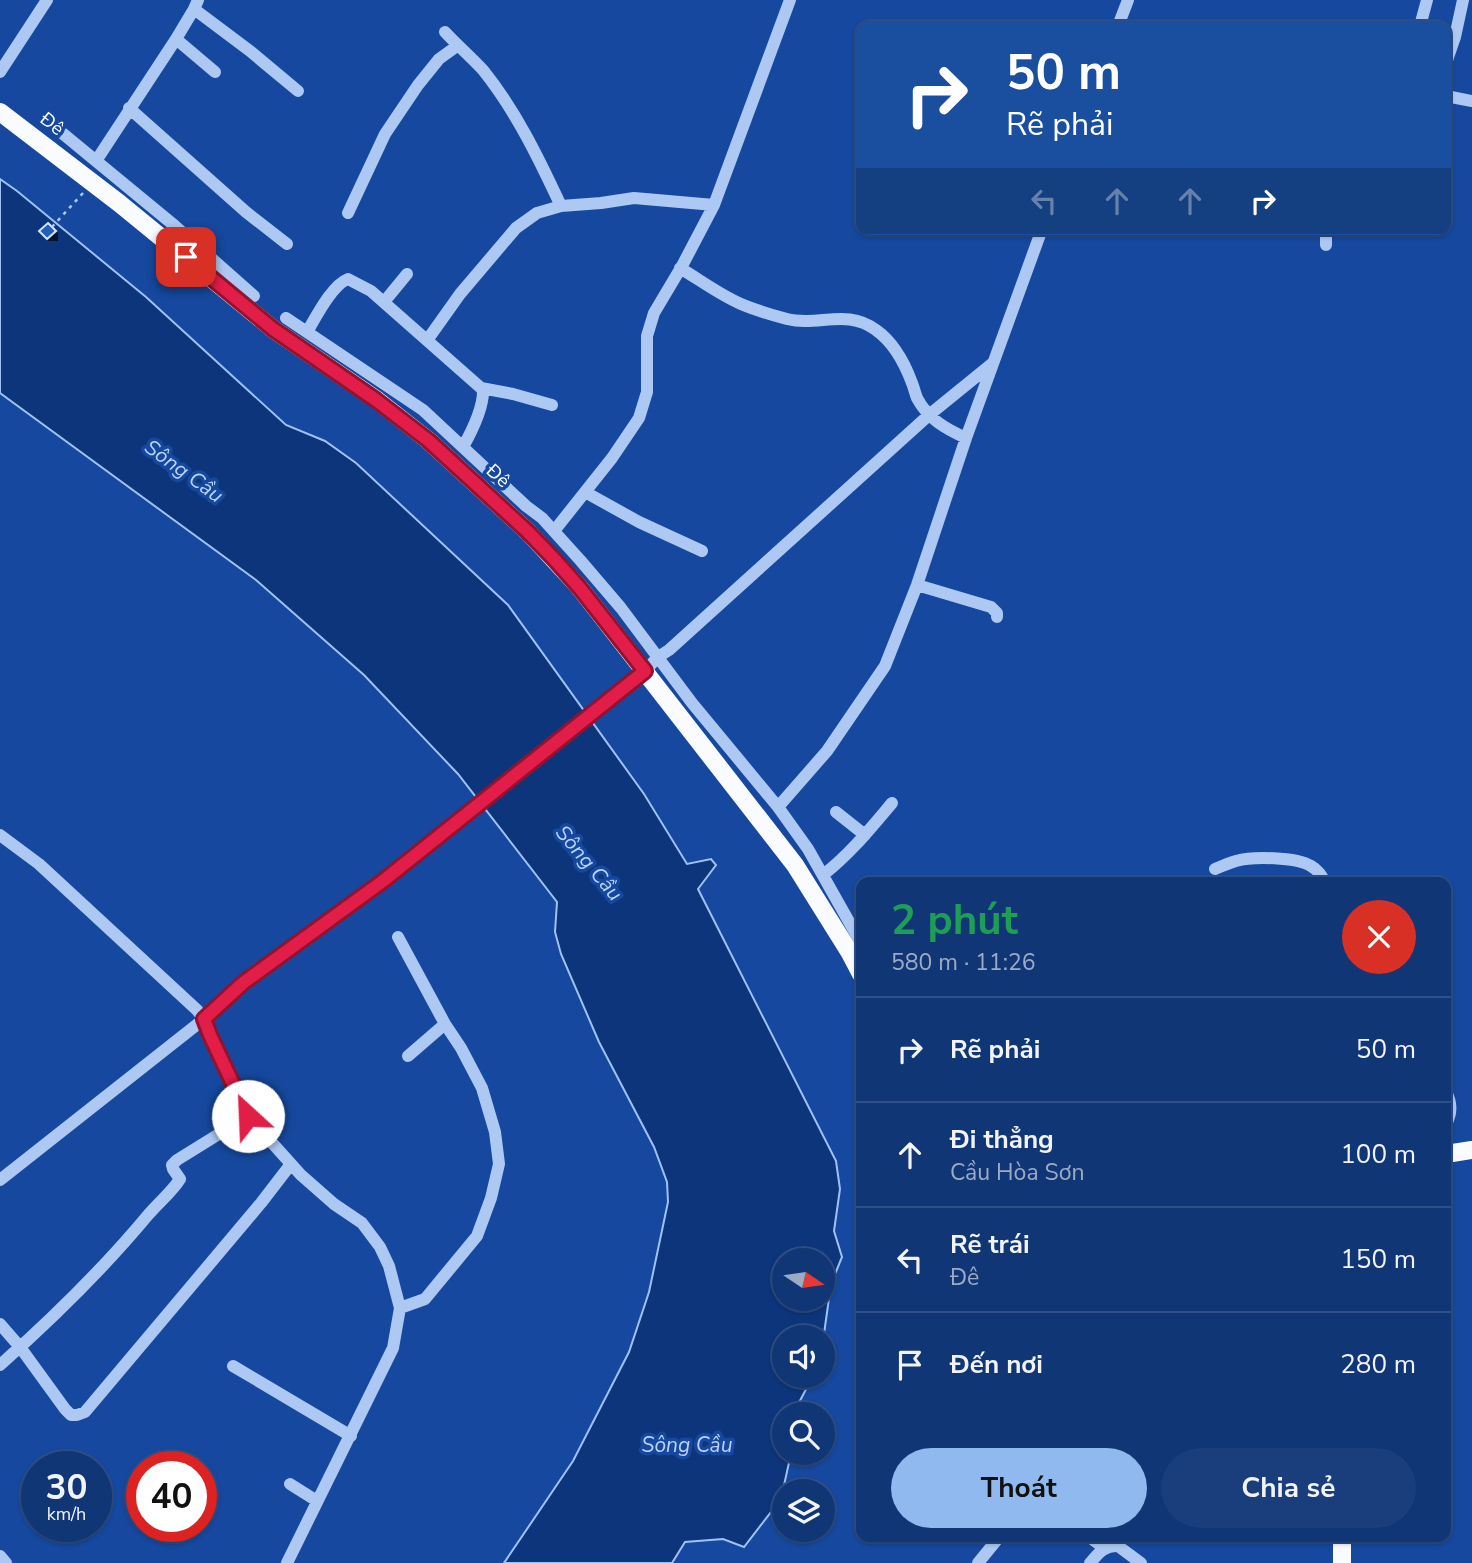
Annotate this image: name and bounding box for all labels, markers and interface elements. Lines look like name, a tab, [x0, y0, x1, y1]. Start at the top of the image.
text: 50 m	[1006, 39, 1121, 106]
icon: right	[891, 49, 982, 140]
text: Rẽ phải	[1006, 103, 1114, 146]
street label: Đê	[34, 106, 70, 142]
icon: left	[1025, 182, 1063, 220]
icon: ahead	[1098, 182, 1136, 220]
icon: ahead	[1171, 182, 1209, 220]
icon: right	[1244, 182, 1282, 220]
pin	[156, 227, 216, 287]
icon: arrive	[167, 238, 205, 276]
water label: Sông Cầu	[139, 433, 229, 509]
street label: Đê	[480, 458, 516, 494]
water label: Sông Cầu	[549, 819, 629, 907]
text: 2 phút	[891, 892, 1018, 949]
button: close	[1342, 900, 1416, 974]
text: 580 m · 11:26	[891, 947, 1036, 978]
icon: right	[891, 1031, 929, 1069]
text: Rẽ phải	[950, 1032, 1040, 1067]
text: 50 m	[1356, 1032, 1416, 1067]
position arrow	[211, 1079, 285, 1153]
text: Đi thẳng	[950, 1122, 1054, 1157]
icon: ahead	[891, 1136, 929, 1174]
text: 100 m	[1340, 1137, 1416, 1172]
text: Cầu Hòa Sơn	[950, 1157, 1085, 1188]
text: Rẽ trái	[950, 1227, 1030, 1262]
icon: left	[891, 1241, 929, 1279]
text: 150 m	[1340, 1242, 1416, 1277]
north arrow	[772, 1248, 835, 1311]
map controls	[772, 1248, 835, 1542]
text: Đê	[950, 1262, 979, 1293]
button: sound	[772, 1325, 835, 1388]
icon: arrive	[891, 1346, 929, 1384]
text: Đến nơi	[950, 1347, 1043, 1382]
text: 280 m	[1340, 1347, 1416, 1382]
button: search	[772, 1402, 835, 1465]
water label: Sông Cầu	[642, 1431, 732, 1459]
button: Thoát	[891, 1448, 1147, 1528]
button: Chia sẻ	[1161, 1448, 1416, 1528]
speed limit sign: 40	[126, 1451, 217, 1542]
text: 30	[45, 1464, 88, 1511]
button: layers	[772, 1479, 835, 1542]
text: km/h	[47, 1502, 86, 1526]

